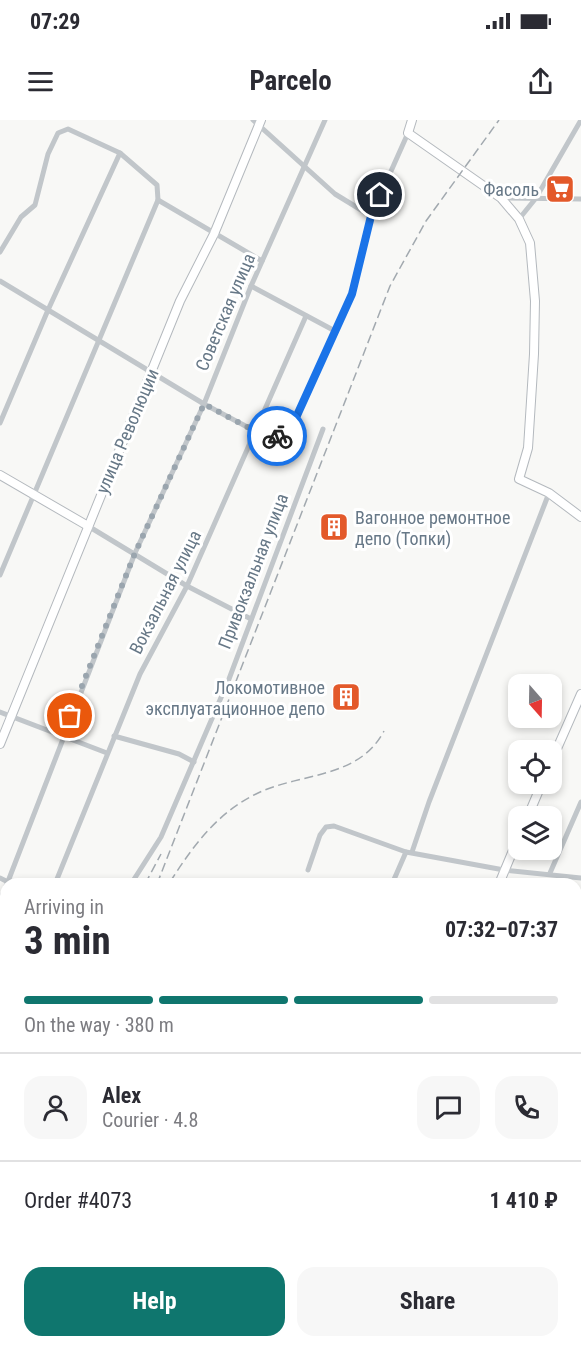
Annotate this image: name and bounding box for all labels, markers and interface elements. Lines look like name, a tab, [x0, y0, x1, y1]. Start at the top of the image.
text: 07:29	[30, 9, 81, 34]
icon: menu	[24, 65, 57, 98]
text: Parcelo	[249, 65, 332, 97]
icon: share	[524, 65, 557, 98]
pin	[354, 169, 405, 220]
supermarket icon: Фасоль	[544, 173, 576, 205]
icon: home	[363, 178, 396, 211]
place label: Фасоль	[483, 179, 539, 200]
street label: Советская улица	[191, 250, 259, 374]
street label: улица Революции	[91, 365, 163, 497]
courier	[247, 406, 307, 466]
icon: bike	[261, 420, 294, 453]
street label: Привокзальная улица	[214, 490, 292, 652]
place label: Вагонное ремонтное депо (Топки)	[355, 507, 510, 550]
building icon: Вагонное ремонтное депо (Топки)	[318, 511, 350, 543]
street label: Вокзальная улица	[125, 527, 205, 657]
north arrow	[508, 674, 562, 728]
map controls	[508, 674, 562, 860]
place label: Локомотивное эксплуатационное депо	[145, 677, 325, 719]
building icon: Локомотивное эксплуатационное депо	[330, 681, 362, 713]
pin	[44, 690, 95, 741]
icon: bag	[53, 699, 86, 732]
button: locate	[508, 740, 562, 794]
button: layers	[508, 806, 562, 860]
text: Arriving in	[24, 895, 104, 919]
text: 07:32–07:37	[445, 917, 558, 942]
text: 3 min	[24, 918, 111, 964]
text: On the way · 380 m	[24, 1013, 174, 1037]
button: person	[24, 1076, 87, 1139]
button: chat	[417, 1076, 480, 1139]
button: phone	[495, 1076, 558, 1139]
text: Alex	[102, 1083, 141, 1108]
text: Courier · 4.8	[102, 1108, 198, 1132]
text: Order #4073	[24, 1188, 132, 1213]
text: 1 410 ₽	[490, 1188, 558, 1213]
button: Help	[24, 1267, 285, 1336]
button: Share	[297, 1267, 558, 1336]

